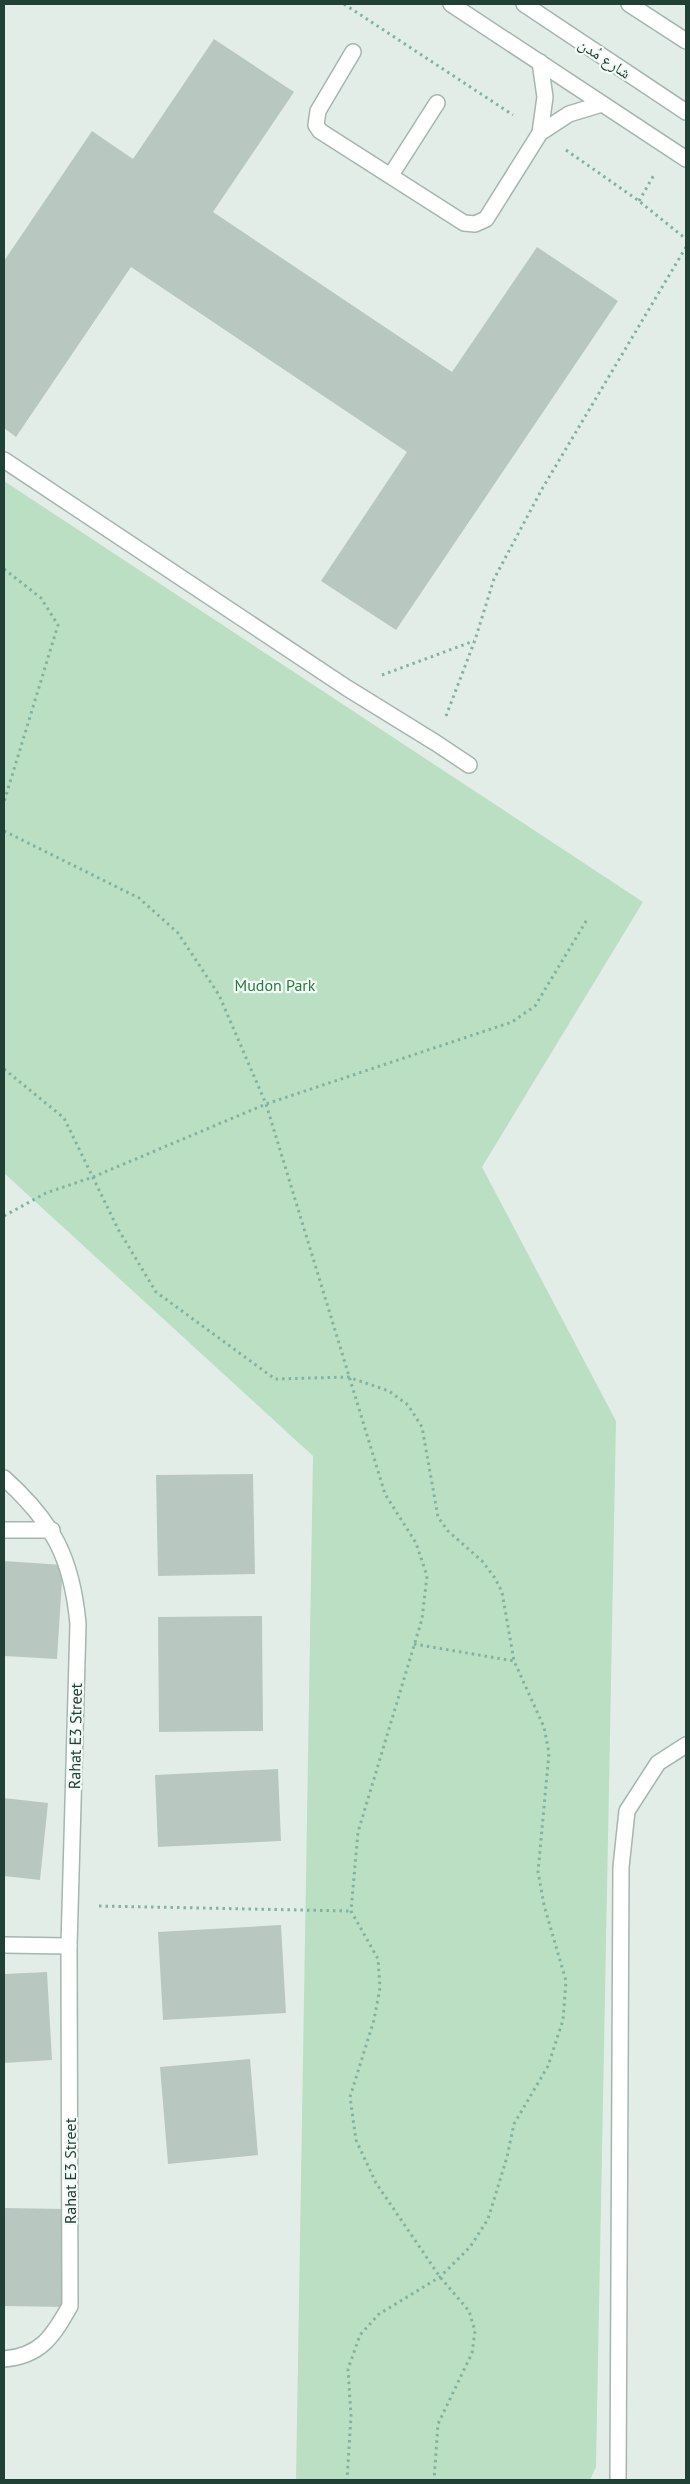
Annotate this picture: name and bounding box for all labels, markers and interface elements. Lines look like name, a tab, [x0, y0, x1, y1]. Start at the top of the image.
street label: شارع مُدن	[574, 33, 635, 84]
park label: Mudon Park	[235, 975, 316, 995]
street label: Rahat E3 Street	[64, 1682, 86, 1789]
street label: Rahat E3 Street	[60, 2117, 80, 2224]

